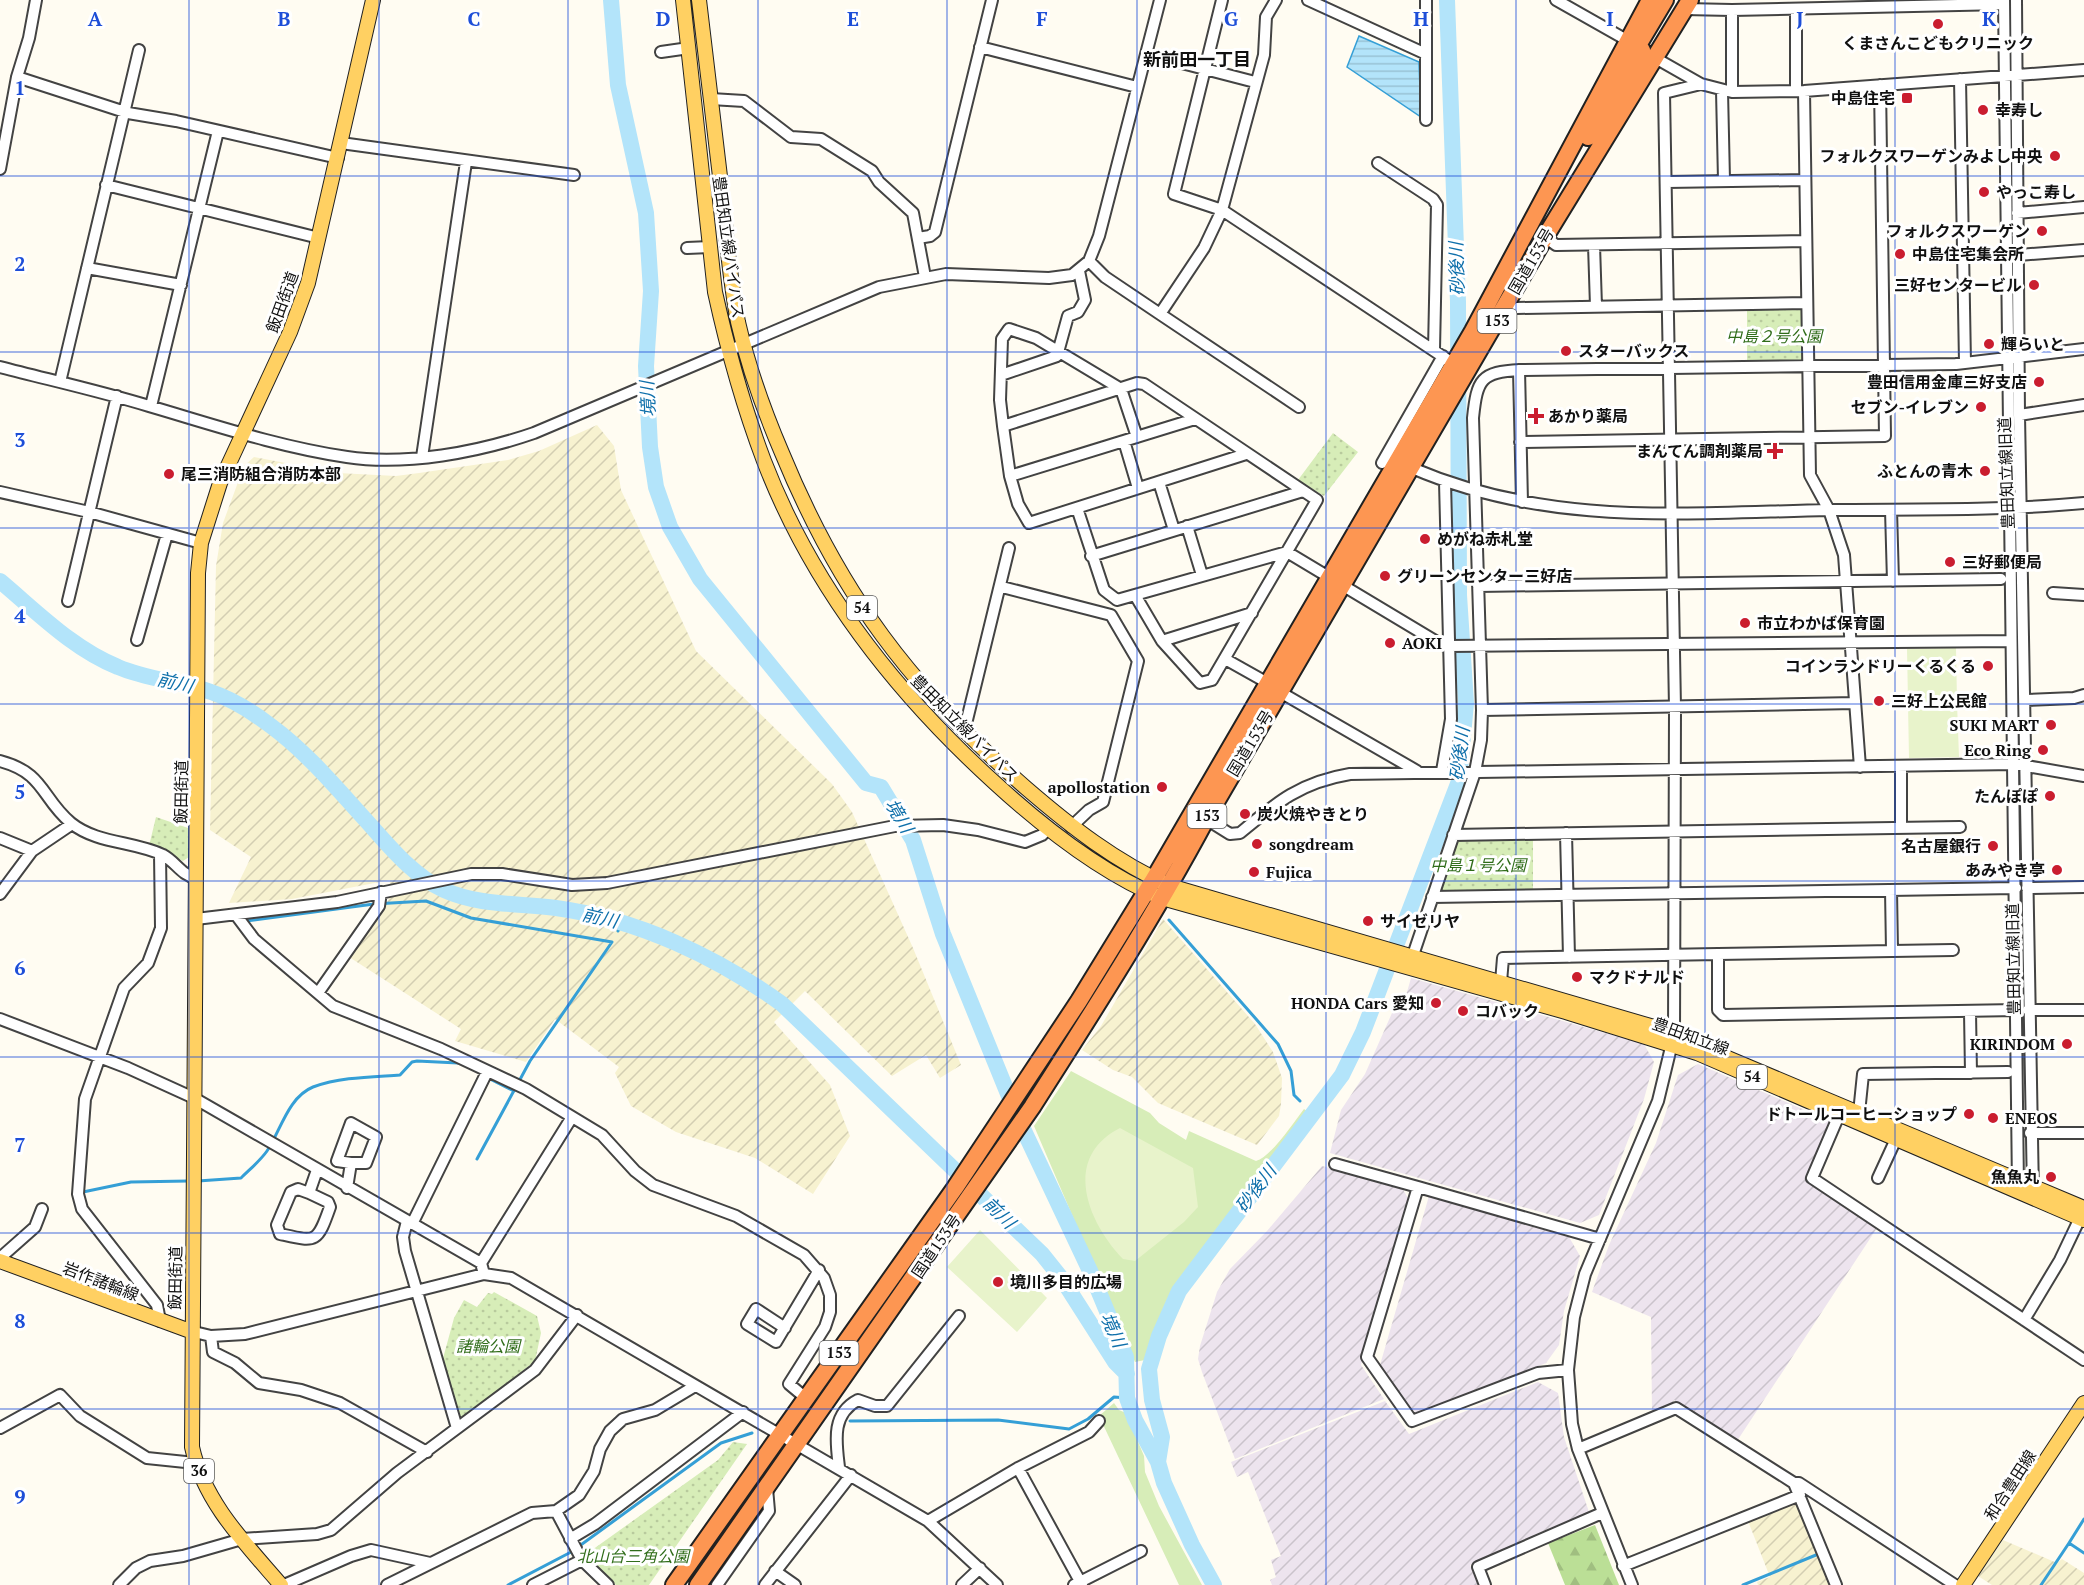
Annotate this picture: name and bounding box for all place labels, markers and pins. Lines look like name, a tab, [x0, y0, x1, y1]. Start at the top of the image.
marker: くまさんこどもクリニック	[1931, 17, 1945, 31]
place label: くまさんこどもクリニック	[1842, 32, 2034, 54]
place label: 中島住宅	[1831, 87, 1895, 109]
marker: 中島住宅	[1900, 91, 1914, 105]
place label: 幸寿し	[1995, 99, 2043, 121]
marker: 幸寿し	[1976, 103, 1990, 117]
place label: フォルクスワーゲンみよし中央	[1819, 145, 2043, 167]
marker: フォルクスワーゲンみよし中央	[2048, 149, 2062, 163]
place label: やっこ寿し	[1996, 181, 2076, 203]
marker: やっこ寿し	[1977, 185, 1991, 199]
place label: フォルクスワーゲン	[1886, 220, 2030, 242]
marker: フォルクスワーゲン	[2035, 224, 2049, 238]
place label: 中島住宅集会所	[1912, 243, 2024, 265]
marker: 中島住宅集会所	[1893, 247, 1907, 261]
place label: 三好センタービル	[1894, 274, 2022, 296]
marker: 三好センタービル	[2027, 278, 2041, 292]
place label: 輝らいと	[2001, 333, 2065, 355]
marker: 輝らいと	[1982, 337, 1996, 351]
place label: スターバックス	[1578, 340, 1689, 362]
marker: スターバックス	[1559, 344, 1573, 358]
place label: 豊田信用金庫三好支店	[1867, 371, 2027, 393]
marker: 豊田信用金庫三好支店	[2032, 375, 2046, 389]
place label: セブン-イレブン	[1850, 396, 1969, 418]
marker: セブン-イレブン	[1974, 400, 1988, 414]
place label: あかり薬局	[1548, 405, 1628, 427]
marker: あかり薬局	[1529, 409, 1543, 423]
place label: まんてん調剤薬局	[1636, 440, 1763, 462]
marker: まんてん調剤薬局	[1768, 444, 1782, 458]
place label: ふとんの青木	[1877, 460, 1973, 482]
place label: 尾三消防組合消防本部	[181, 463, 341, 485]
marker: ふとんの青木	[1978, 464, 1992, 478]
marker: 尾三消防組合消防本部	[162, 467, 176, 481]
place label: めがね赤札堂	[1437, 528, 1533, 550]
marker: めがね赤札堂	[1418, 532, 1432, 546]
place label: 三好郵便局	[1962, 551, 2042, 573]
marker: 三好郵便局	[1943, 555, 1957, 569]
place label: グリーンセンター三好店	[1397, 565, 1572, 587]
marker: グリーンセンター三好店	[1378, 569, 1392, 583]
place label: 市立わかば保育園	[1757, 612, 1885, 634]
marker: 市立わかば保育園	[1738, 616, 1752, 630]
place label: AOKI	[1402, 632, 1442, 654]
marker: AOKI	[1383, 636, 1397, 650]
place label: コインランドリーくるくる	[1785, 655, 1976, 677]
marker: コインランドリーくるくる	[1981, 659, 1995, 673]
place label: 三好上公民館	[1891, 690, 1987, 712]
marker: 三好上公民館	[1872, 694, 1886, 708]
place label: SUKI MART	[1950, 714, 2039, 736]
marker: SUKI MART	[2044, 718, 2058, 732]
place label: Eco Ring	[1964, 739, 2032, 761]
marker: Eco Ring	[2036, 743, 2050, 757]
place label: apollostation	[1048, 776, 1151, 798]
marker: apollostation	[1155, 780, 1169, 794]
place label: たんぽぽ	[1974, 785, 2038, 807]
marker: たんぽぽ	[2043, 789, 2057, 803]
place label: 炭火焼やきとり	[1257, 803, 1369, 825]
marker: 炭火焼やきとり	[1238, 807, 1252, 821]
place label: songdream	[1269, 833, 1354, 855]
place label: 名古屋銀行	[1901, 835, 1981, 857]
marker: songdream	[1250, 837, 1264, 851]
marker: 名古屋銀行	[1986, 839, 2000, 853]
place label: あみやき亭	[1965, 859, 2045, 881]
place label: Fujica	[1266, 861, 1312, 883]
marker: あみやき亭	[2050, 863, 2064, 877]
marker: Fujica	[1247, 865, 1261, 879]
place label: サイゼリヤ	[1380, 910, 1460, 932]
marker: サイゼリヤ	[1361, 914, 1375, 928]
place label: マクドナルド	[1589, 966, 1685, 988]
marker: マクドナルド	[1570, 970, 1584, 984]
place label: HONDA Cars 愛知	[1291, 992, 1424, 1014]
marker: HONDA Cars 愛知	[1429, 996, 1443, 1010]
place label: コバック	[1475, 1000, 1539, 1022]
marker: コバック	[1456, 1004, 1470, 1018]
place label: KIRINDOM	[1970, 1033, 2055, 1055]
marker: KIRINDOM	[2060, 1037, 2074, 1051]
place label: ドトールコーヒーショップ	[1766, 1103, 1957, 1125]
marker: ドトールコーヒーショップ	[1962, 1107, 1976, 1121]
place label: ENEOS	[2005, 1107, 2058, 1129]
marker: ENEOS	[1986, 1111, 2000, 1125]
place label: 魚魚丸	[1991, 1166, 2039, 1188]
marker: 魚魚丸	[2044, 1170, 2058, 1184]
place label: 境川多目的広場	[1010, 1271, 1122, 1293]
marker: 境川多目的広場	[991, 1275, 1005, 1289]

